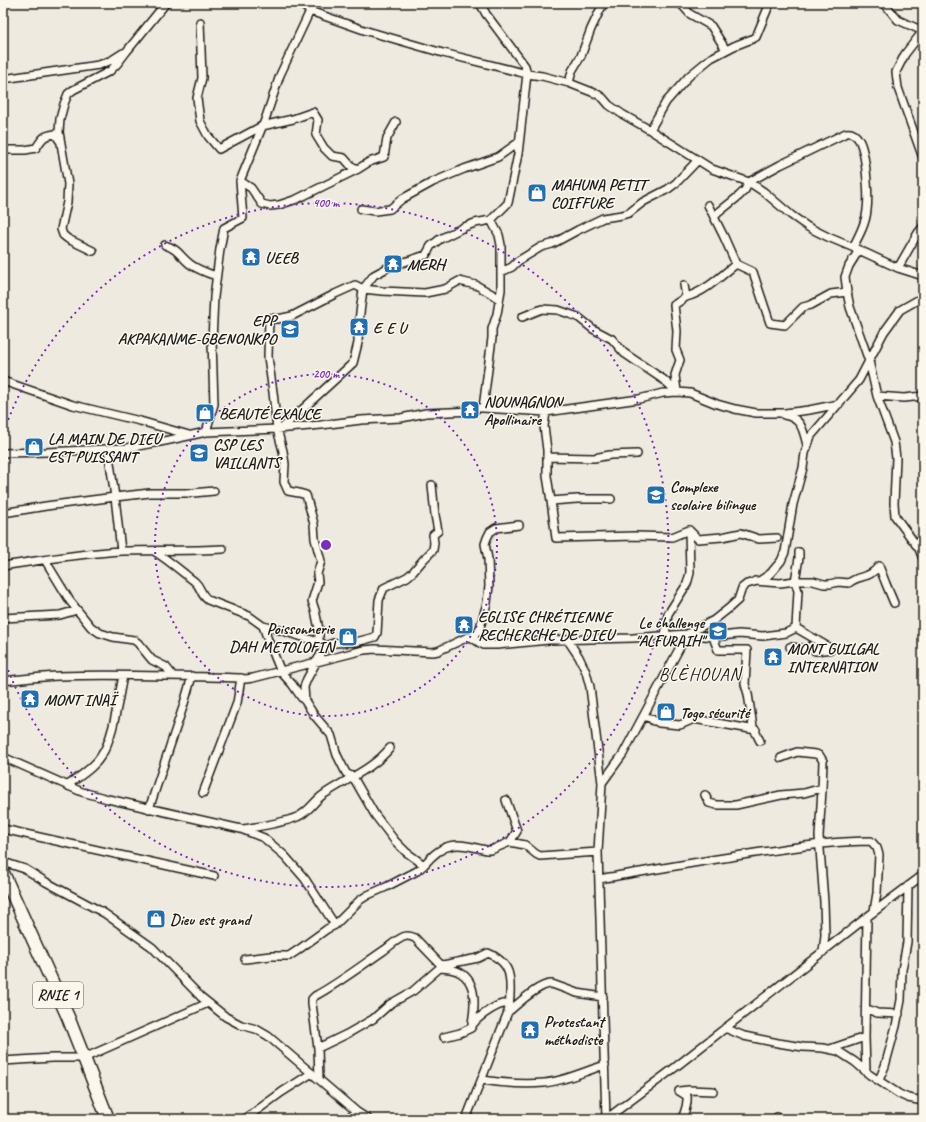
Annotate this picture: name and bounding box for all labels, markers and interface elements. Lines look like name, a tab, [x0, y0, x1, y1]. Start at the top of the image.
place label: MAHUNA PETIT COIFFURE	[551, 175, 651, 213]
shop icon: MAHUNA PETIT COIFFURE	[526, 182, 548, 204]
text: 400 m	[313, 195, 340, 211]
temple icon: UEEB	[240, 246, 262, 268]
place label: UEEB	[265, 248, 300, 268]
temple icon: MERH	[382, 253, 404, 275]
place label: MERH	[407, 255, 447, 275]
place label: EPP AKPAKANME-GBENONKPO	[118, 311, 278, 349]
temple icon: E E U	[348, 316, 370, 338]
school or university icon: EPP AKPAKANME-GBENONKPO	[279, 318, 301, 340]
place label: E E U	[373, 318, 409, 338]
text: 200 m	[313, 366, 340, 382]
place label: NOUNAGNON Apollinaire	[484, 392, 565, 430]
temple icon: NOUNAGNON Apollinaire	[459, 399, 481, 421]
shop icon: BEAUTÉ EXAUCE	[194, 402, 216, 424]
place label: BEAUTÉ EXAUCE	[219, 404, 323, 424]
place label: LA MAIN DE DIEU EST PUISSANT	[48, 429, 164, 467]
place label: CSP LES VAILLANTS	[213, 435, 284, 473]
shop icon: LA MAIN DE DIEU EST PUISSANT	[23, 436, 45, 458]
school or university icon: CSP LES VAILLANTS	[188, 442, 210, 464]
place label: Complexe scolaire bilingue	[670, 477, 757, 515]
school or university icon: Complexe scolaire bilingue	[645, 484, 667, 506]
centre of rings	[319, 538, 333, 552]
place label: EGLISE CHRÉTIENNE RECHERCHE DE DIEU	[478, 607, 617, 645]
place label: Le challenge "ALFURAIH"	[635, 613, 708, 651]
temple icon: EGLISE CHRÉTIENNE RECHERCHE DE DIEU	[453, 614, 475, 636]
place label: Poissonnerie DAH METOLOFIN	[229, 619, 337, 657]
school or university icon: Le challenge "ALFURAIH"	[707, 620, 729, 642]
shop icon: Poissonnerie DAH METOLOFIN	[337, 626, 359, 648]
place label: MONT GUILGAL INTERNATION	[787, 639, 880, 677]
temple icon: MONT GUILGAL INTERNATION	[762, 646, 784, 668]
district label: BLÈHOUAN	[659, 663, 743, 685]
temple icon: MONT INAÏ	[19, 688, 41, 710]
place label: MONT INAÏ	[44, 690, 119, 710]
shop icon: Togo sécurité	[655, 701, 677, 723]
place label: Togo sécurité	[680, 703, 752, 723]
shop icon: Dieu est grand	[145, 908, 167, 930]
place label: Dieu est grand	[170, 910, 253, 930]
road number: RNIE 1	[33, 982, 83, 1008]
place label: Protestant méthodiste	[544, 1012, 607, 1050]
temple icon: Protestant méthodiste	[519, 1019, 541, 1041]

